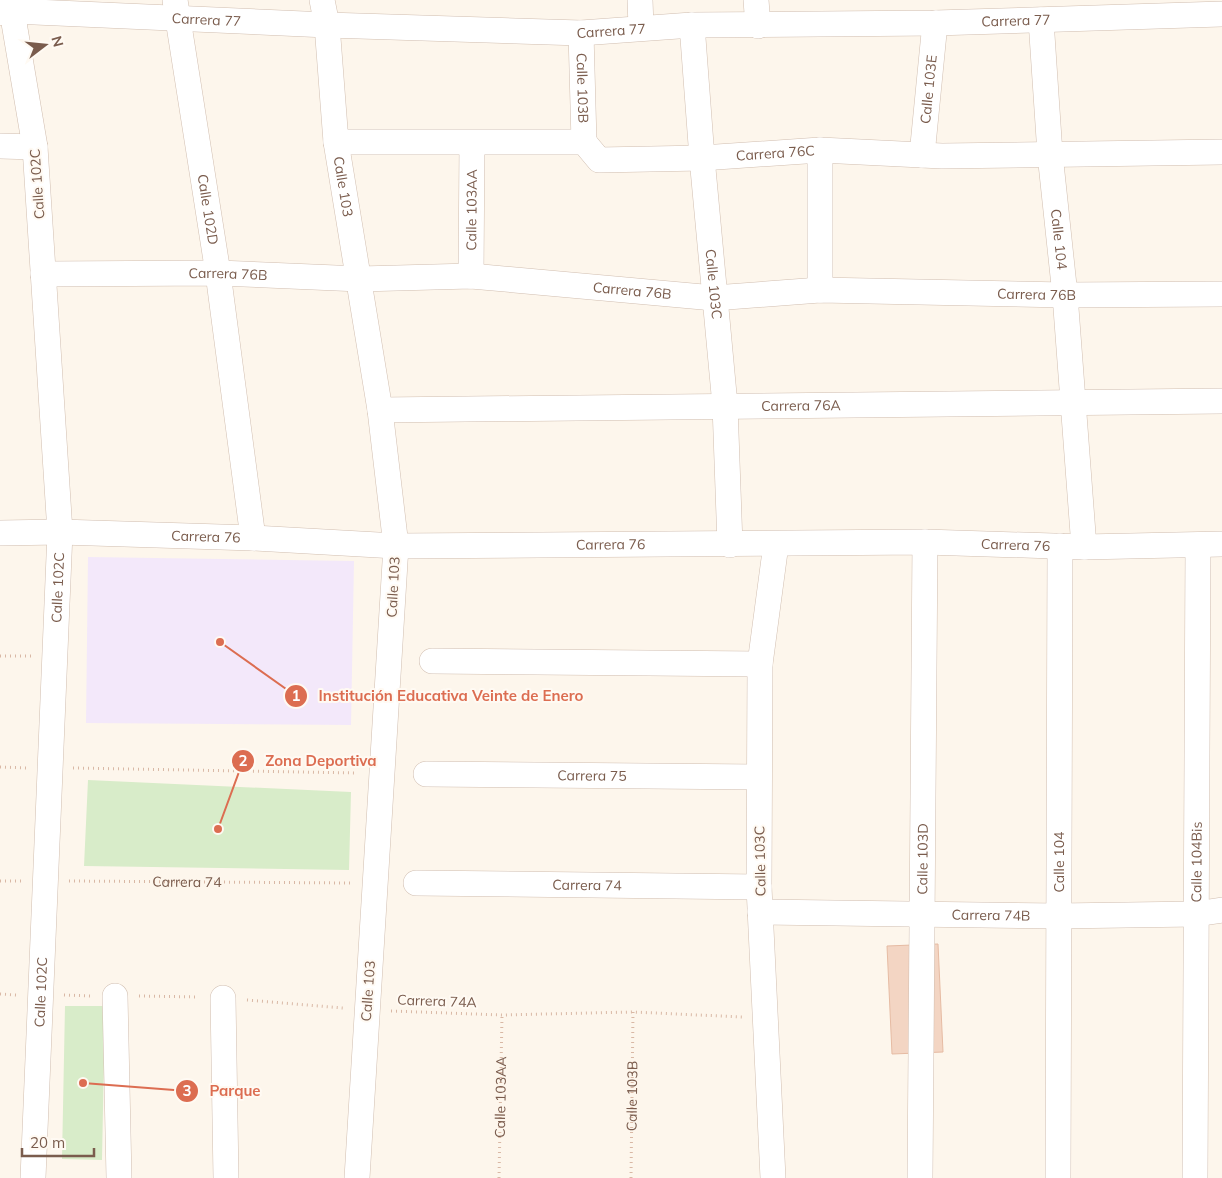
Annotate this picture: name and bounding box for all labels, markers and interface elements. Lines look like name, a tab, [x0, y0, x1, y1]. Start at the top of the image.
street label: Carrera 77	[171, 9, 242, 30]
street label: Carrera 77	[981, 10, 1051, 31]
street label: Carrera 77	[576, 19, 646, 42]
north arrow	[20, 20, 70, 70]
text: N	[47, 34, 68, 49]
street label: Calle 103B	[573, 53, 592, 123]
street label: Calle 103E	[916, 54, 941, 125]
street label: Carrera 76C	[735, 141, 815, 165]
street label: Calle 102C	[26, 148, 48, 220]
street label: Calle 103	[329, 155, 357, 218]
street label: Calle 103AA	[462, 168, 481, 251]
street label: Calle 102D	[194, 173, 222, 246]
street label: Calle 104	[1047, 208, 1071, 271]
street label: Calle 103C	[702, 248, 726, 320]
street label: Carrera 76B	[188, 264, 268, 284]
street label: Carrera 76B	[592, 278, 672, 303]
street label: Carrera 76B	[997, 285, 1076, 304]
street label: Carrera 76A	[761, 396, 842, 415]
street label: Carrera 76	[171, 526, 241, 547]
street label: Carrera 76	[576, 535, 645, 554]
street label: Carrera 76	[981, 535, 1051, 555]
street label: Calle 102C	[47, 552, 68, 623]
street label: Calle 103	[382, 556, 404, 618]
callout: Institución Educativa Veinte de Enero	[283, 681, 593, 711]
text: 1	[291, 686, 301, 705]
text: Institución Educativa Veinte de Enero	[319, 686, 584, 705]
callout: Zona Deportiva	[230, 746, 387, 776]
text: 2	[238, 751, 248, 770]
text: Zona Deportiva	[265, 751, 377, 770]
street label: Carrera 75	[557, 766, 627, 785]
street label: Calle 104Bis	[1187, 822, 1206, 902]
street label: Calle 103D	[913, 823, 932, 895]
street label: Calle 103C	[750, 826, 770, 896]
street label: Calle 104	[1050, 831, 1068, 893]
street label: Carrera 74	[152, 873, 222, 891]
street label: Carrera 74	[552, 876, 622, 894]
street label: Carrera 74B	[951, 906, 1031, 925]
street label: Calle 102C	[30, 957, 51, 1028]
street label: Calle 103	[357, 960, 379, 1022]
street label: Carrera 74A	[397, 991, 478, 1011]
street label: Calle 103AA	[491, 1055, 510, 1138]
street label: Calle 103B	[623, 1061, 641, 1131]
callout: Parque	[175, 1076, 271, 1106]
text: 3	[182, 1081, 192, 1100]
text: Parque	[209, 1081, 261, 1100]
scale bar	[22, 1126, 95, 1158]
text: 20 m	[30, 1133, 65, 1152]

